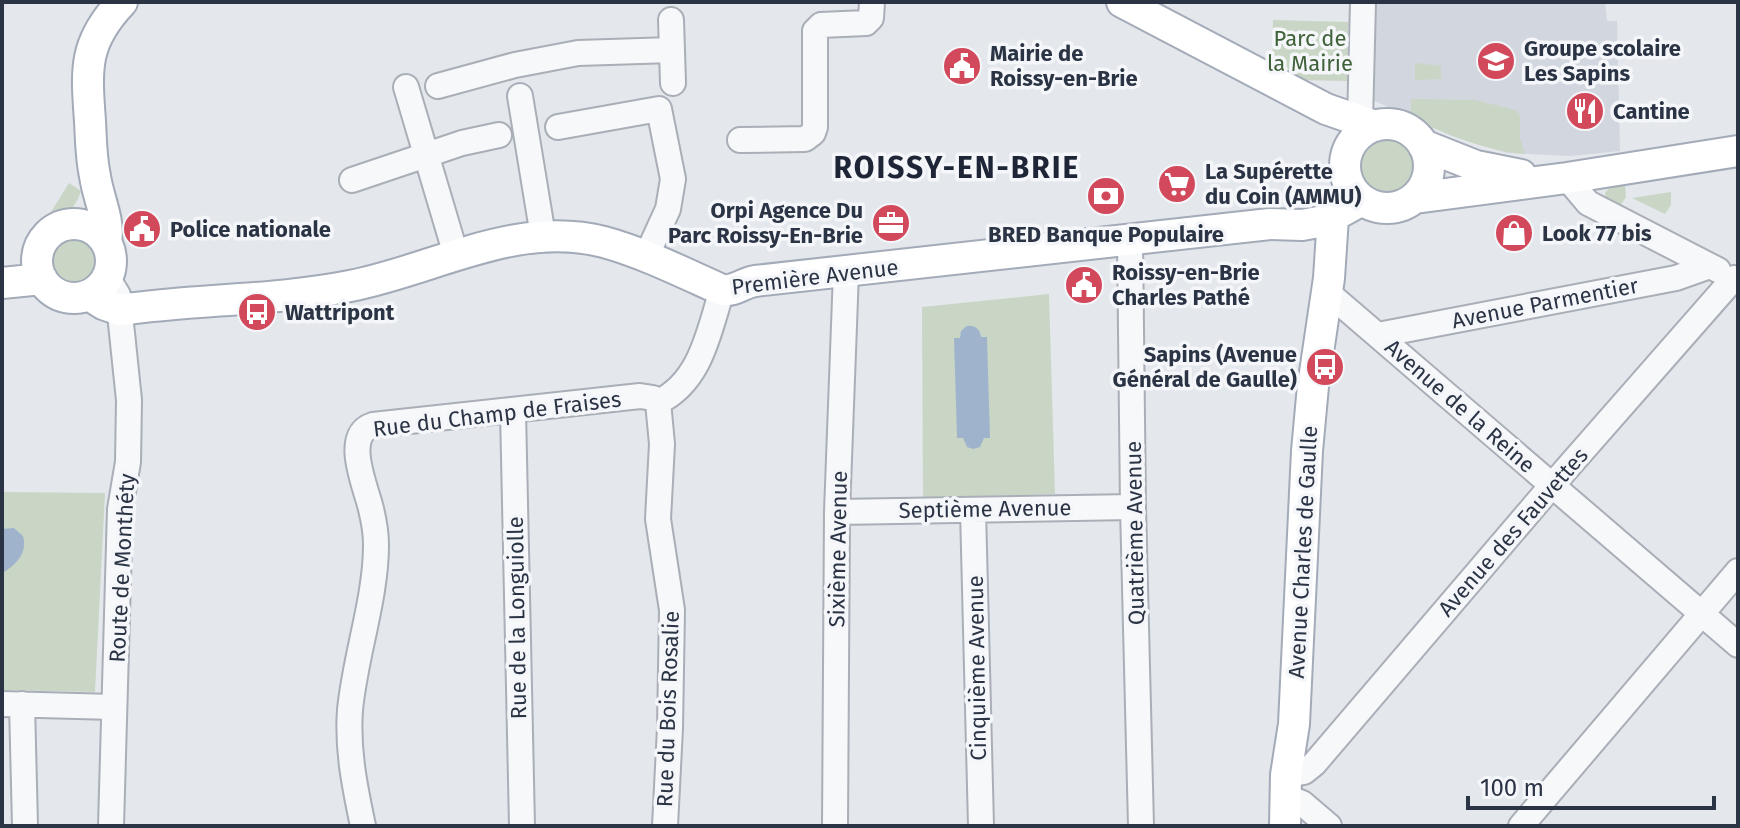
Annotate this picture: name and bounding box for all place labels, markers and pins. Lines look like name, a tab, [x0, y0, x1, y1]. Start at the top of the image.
place label: Groupe scolaire Les Sapins	[1524, 35, 1681, 87]
place label: Mairie de Roissy-en-Brie	[990, 40, 1138, 92]
school or university icon: Groupe scolaire Les Sapins	[1475, 40, 1517, 82]
public building icon: Mairie de Roissy-en-Brie	[941, 45, 983, 87]
restaurant icon: Cantine	[1564, 90, 1606, 132]
place label: Cantine	[1613, 98, 1690, 125]
place label: La Supérette du Coin (AMMU)	[1205, 158, 1361, 210]
supermarket icon: La Supérette du Coin (AMMU)	[1156, 163, 1198, 205]
bank icon: BRED Banque Populaire	[1085, 175, 1127, 217]
place label: Orpi Agence Du Parc Roissy-En-Brie	[668, 197, 863, 249]
office icon: Orpi Agence Du Parc Roissy-En-Brie	[870, 202, 912, 244]
public building icon: Police nationale	[121, 208, 163, 250]
shop icon: Look 77 bis	[1493, 212, 1535, 254]
place label: Police nationale	[170, 216, 331, 243]
place label: Look 77 bis	[1542, 220, 1652, 247]
place label: BRED Banque Populaire	[988, 221, 1224, 248]
place label: Roissy-en-Brie Charles Pathé	[1112, 259, 1260, 311]
public building icon: Roissy-en-Brie Charles Pathé	[1063, 264, 1105, 306]
bus stop icon: Wattripont	[236, 291, 278, 333]
place label: Wattripont	[285, 299, 395, 326]
place label: Sapins (Avenue Général de Gaulle)	[1113, 341, 1297, 393]
bus stop icon: Sapins (Avenue Général de Gaulle)	[1304, 346, 1346, 388]

